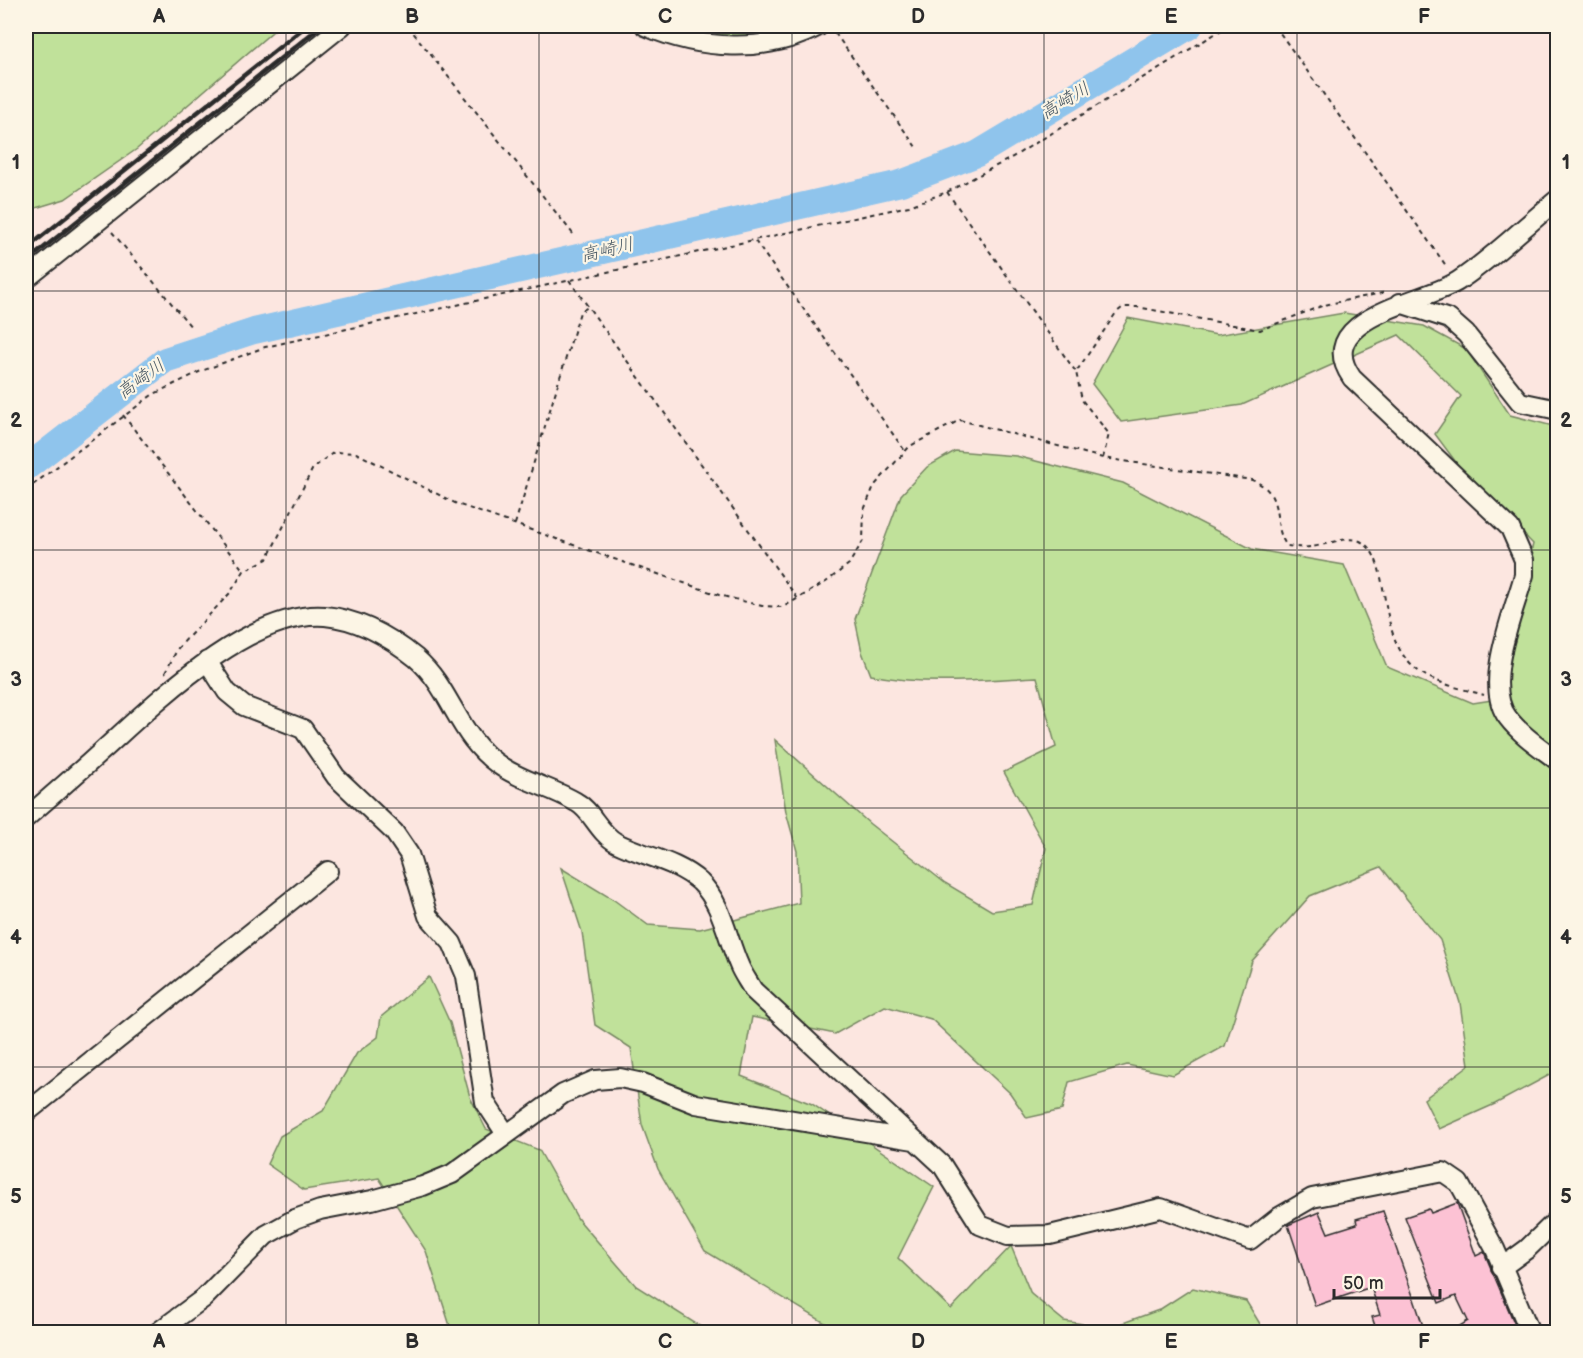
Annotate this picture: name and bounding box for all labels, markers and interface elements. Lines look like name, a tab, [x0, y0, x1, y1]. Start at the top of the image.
text: A	[152, 5, 166, 29]
text: B	[405, 5, 419, 29]
text: C	[658, 5, 672, 29]
text: D	[911, 5, 925, 29]
text: E	[1165, 5, 1178, 29]
text: F	[1418, 5, 1430, 29]
water label: 高崎川	[1036, 78, 1094, 124]
text: 1	[12, 151, 20, 175]
text: 1	[1562, 151, 1570, 175]
water label: 高崎川	[578, 234, 636, 266]
water label: 高崎川	[113, 355, 169, 403]
text: 2	[10, 409, 22, 433]
text: 2	[1560, 409, 1572, 433]
text: 3	[10, 668, 22, 692]
text: 3	[1560, 668, 1572, 692]
text: 4	[10, 926, 22, 950]
text: 4	[1560, 926, 1572, 950]
text: 5	[10, 1185, 22, 1209]
text: 5	[1560, 1185, 1572, 1209]
scale bar	[1334, 1262, 1440, 1300]
text: 50 m	[1343, 1273, 1384, 1294]
text: A	[152, 1330, 166, 1354]
text: B	[405, 1330, 419, 1354]
text: C	[658, 1330, 672, 1354]
text: D	[911, 1330, 925, 1354]
text: E	[1165, 1330, 1178, 1354]
text: F	[1418, 1330, 1430, 1354]

